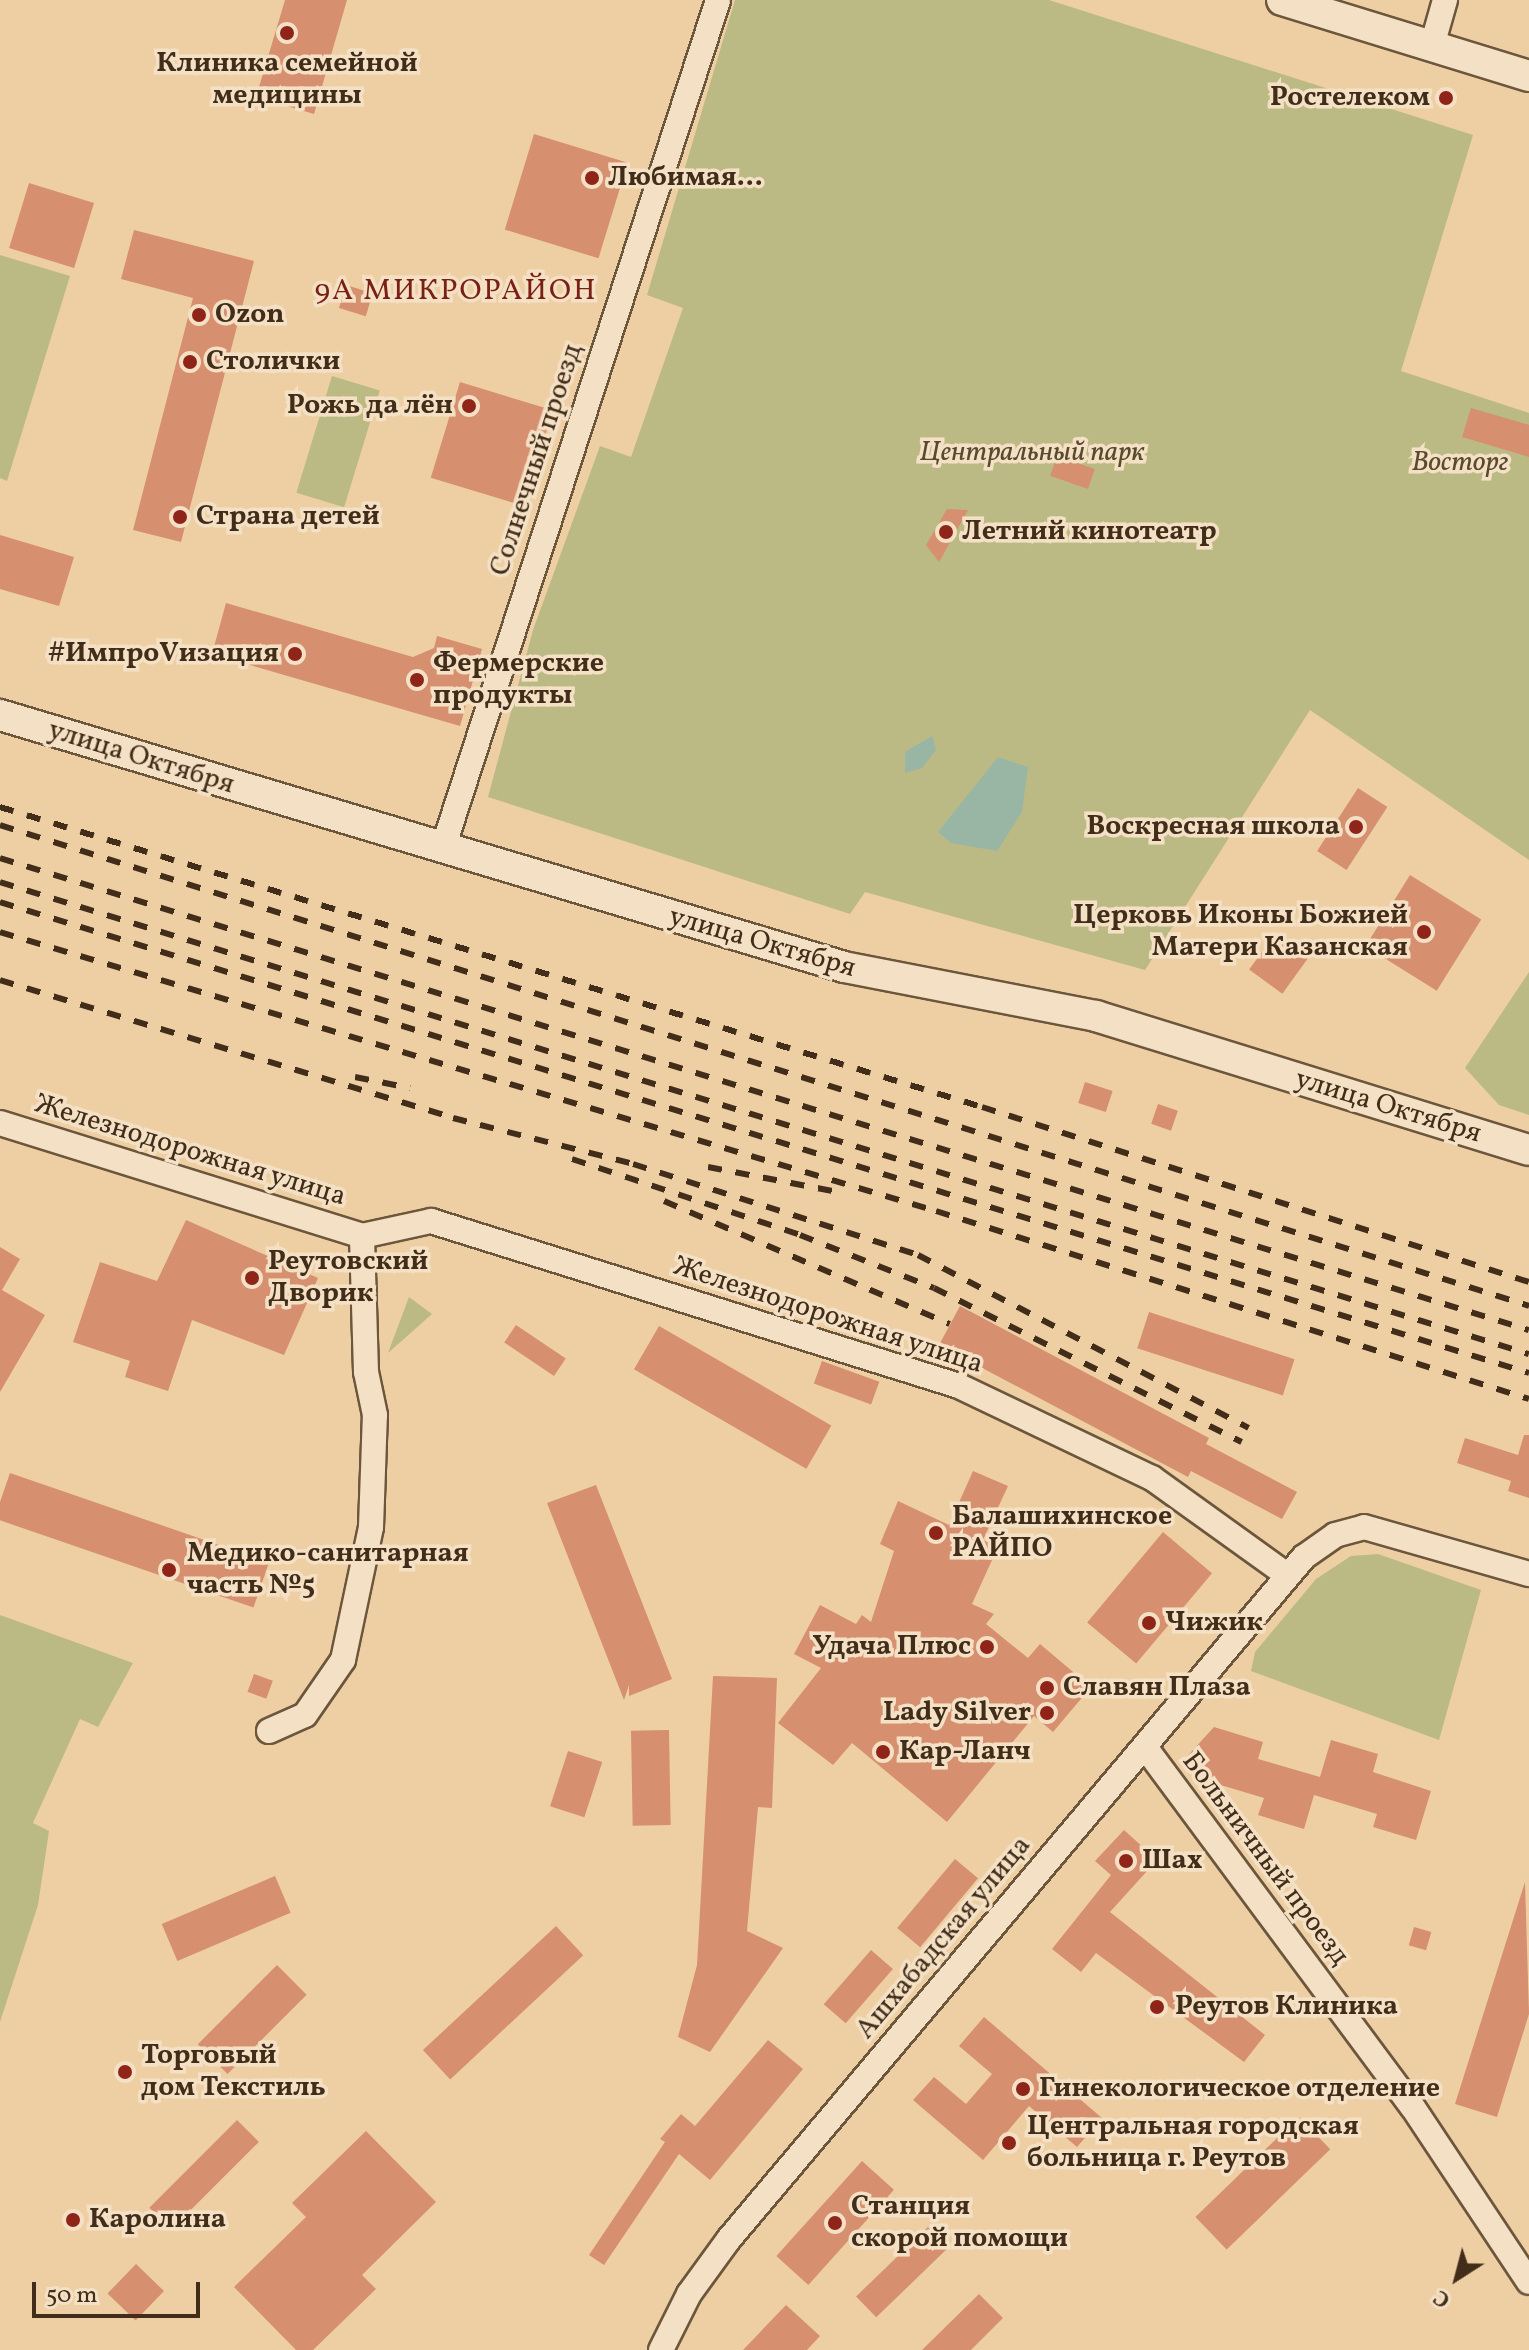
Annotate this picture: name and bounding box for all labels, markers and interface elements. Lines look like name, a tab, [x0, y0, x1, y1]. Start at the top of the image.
marker: Клиника семейной медицины	[276, 22, 298, 44]
place label: Клиника семейной медицины	[156, 47, 418, 113]
place label: Ростелеком	[1270, 81, 1430, 115]
marker: Ростелеком	[1437, 89, 1455, 107]
place label: Любимая...	[608, 161, 763, 195]
marker: Любимая...	[583, 169, 601, 187]
district label: 9А МИКРОРАЙОН	[314, 273, 598, 309]
place label: Ozon	[215, 298, 285, 332]
marker: Ozon	[190, 306, 208, 324]
street label: Солнечный проезд	[484, 340, 590, 580]
place label: Столички	[206, 345, 340, 379]
marker: Столички	[181, 353, 199, 371]
place label: Рожь да лён	[287, 389, 453, 423]
marker: Рожь да лён	[460, 397, 478, 415]
park label: Центральный парк	[920, 436, 1144, 470]
park label: Восторг	[1411, 446, 1509, 480]
place label: Страна детей	[196, 500, 380, 534]
marker: Страна детей	[171, 508, 189, 526]
place label: Летний кинотеатр	[962, 515, 1217, 549]
marker: Летний кинотеатр	[937, 523, 955, 541]
place label: #ИмпроVизация	[48, 637, 279, 671]
marker: #ИмпроVизация	[286, 645, 304, 663]
place label: Фермерские продукты	[433, 647, 604, 713]
marker: Фермерские продукты	[408, 671, 426, 689]
street label: улица Октября	[44, 714, 238, 802]
place label: Воскресная школа	[1086, 810, 1340, 844]
marker: Воскресная школа	[1347, 818, 1365, 836]
place label: Церковь Иконы Божией Матери Казанская	[1073, 899, 1408, 965]
street label: улица Октября	[665, 900, 859, 986]
marker: Церковь Иконы Божией Матери Казанская	[1415, 923, 1433, 941]
street label: улица Октября	[1291, 1063, 1485, 1151]
street label: Железнодорожная улица	[30, 1087, 350, 1215]
place label: Реутовский Дворик	[268, 1245, 428, 1311]
street label: Железнодорожная улица	[668, 1250, 988, 1382]
marker: Реутовский Дворик	[243, 1269, 261, 1287]
place label: Балашихинское РАЙПО	[952, 1500, 1172, 1566]
marker: Балашихинское РАЙПО	[927, 1524, 945, 1542]
place label: Медико-санитарная часть №5	[187, 1537, 469, 1603]
marker: Медико-санитарная часть №5	[158, 1559, 180, 1581]
place label: Чижик	[1165, 1606, 1263, 1640]
marker: Чижик	[1140, 1614, 1158, 1632]
place label: Удача Плюс	[812, 1630, 971, 1664]
marker: Удача Плюс	[978, 1638, 996, 1656]
place label: Славян Плаза	[1063, 1671, 1251, 1705]
marker: Славян Плаза	[1038, 1679, 1056, 1697]
place label: Lady Silver	[883, 1696, 1031, 1730]
marker: Lady Silver	[1038, 1704, 1056, 1722]
place label: Кар-Ланч	[899, 1735, 1031, 1769]
marker: Кар-Ланч	[874, 1743, 892, 1761]
street label: Больничный проезд	[1174, 1746, 1356, 1972]
street label: Ашхабадская улица	[849, 1829, 1039, 2047]
place label: Шах	[1142, 1844, 1203, 1878]
marker: Шах	[1117, 1852, 1135, 1870]
place label: Реутов Клиника	[1175, 1990, 1398, 2024]
marker: Реутов Клиника	[1146, 1996, 1168, 2018]
place label: Торговый дом Текстиль	[141, 2039, 326, 2105]
marker: Торговый дом Текстиль	[116, 2063, 134, 2081]
place label: Гинекологическое отделение	[1039, 2072, 1440, 2106]
marker: Гинекологическое отделение	[1014, 2080, 1032, 2098]
place label: Центральная городская больница г. Реутов	[1027, 2110, 1359, 2176]
marker: Центральная городская больница г. Реутов	[998, 2132, 1020, 2154]
place label: Станция скорой помощи	[851, 2190, 1068, 2256]
place label: Каролина	[89, 2203, 226, 2237]
marker: Каролина	[64, 2211, 82, 2229]
marker: Станция скорой помощи	[826, 2214, 844, 2232]
north arrow	[1417, 2238, 1497, 2318]
scale bar	[36, 2266, 204, 2316]
text: 50 m	[46, 2279, 98, 2313]
text: С	[1428, 2281, 1457, 2315]

